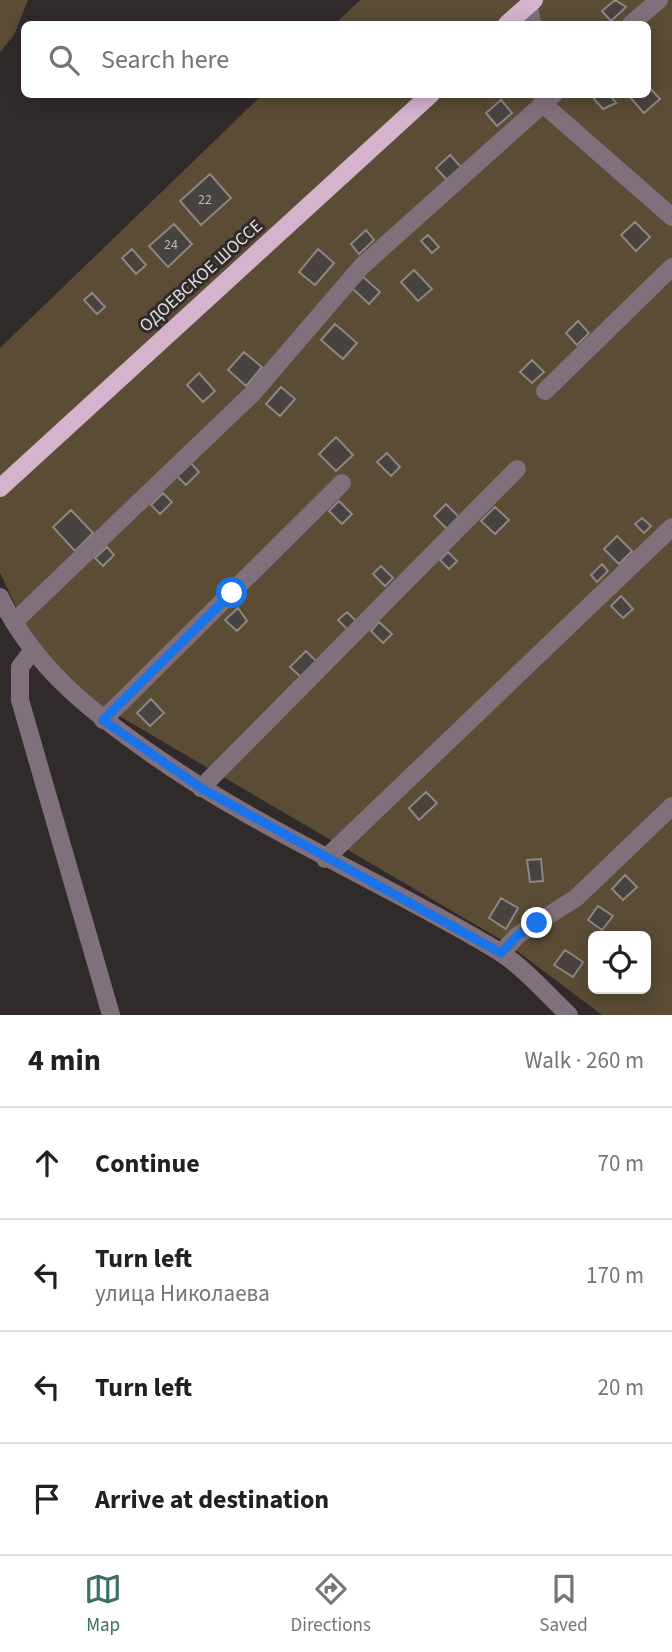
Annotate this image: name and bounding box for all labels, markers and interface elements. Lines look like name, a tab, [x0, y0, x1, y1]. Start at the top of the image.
search box	[21, 21, 651, 98]
icon: search	[45, 41, 83, 79]
text: Search here	[101, 41, 229, 78]
house number: 22	[198, 190, 212, 210]
street label: ОДОЕВСКОЕ ШОССЕ	[134, 214, 268, 338]
house number: 24	[164, 235, 178, 255]
route start	[216, 577, 247, 608]
route end	[521, 907, 552, 938]
map controls	[588, 931, 651, 994]
button: locate	[588, 931, 651, 994]
text: 4 min	[28, 1039, 101, 1082]
text: Walk · 260 m	[525, 1044, 644, 1077]
icon: ahead	[28, 1144, 66, 1182]
text: Continue	[95, 1145, 200, 1182]
text: 70 m	[597, 1147, 644, 1180]
text: Turn left	[95, 1240, 192, 1277]
icon: left	[28, 1256, 66, 1294]
text: 170 m	[586, 1259, 644, 1292]
text: улица Николаева	[95, 1277, 270, 1310]
icon: left	[28, 1368, 66, 1406]
text: Turn left	[95, 1369, 192, 1406]
text: 20 m	[597, 1371, 644, 1404]
icon: arrive	[28, 1480, 66, 1518]
text: Arrive at destination	[95, 1481, 329, 1518]
tab: Map	[84, 1570, 122, 1639]
tab: Directions	[291, 1570, 371, 1639]
tab: Saved	[539, 1570, 588, 1639]

